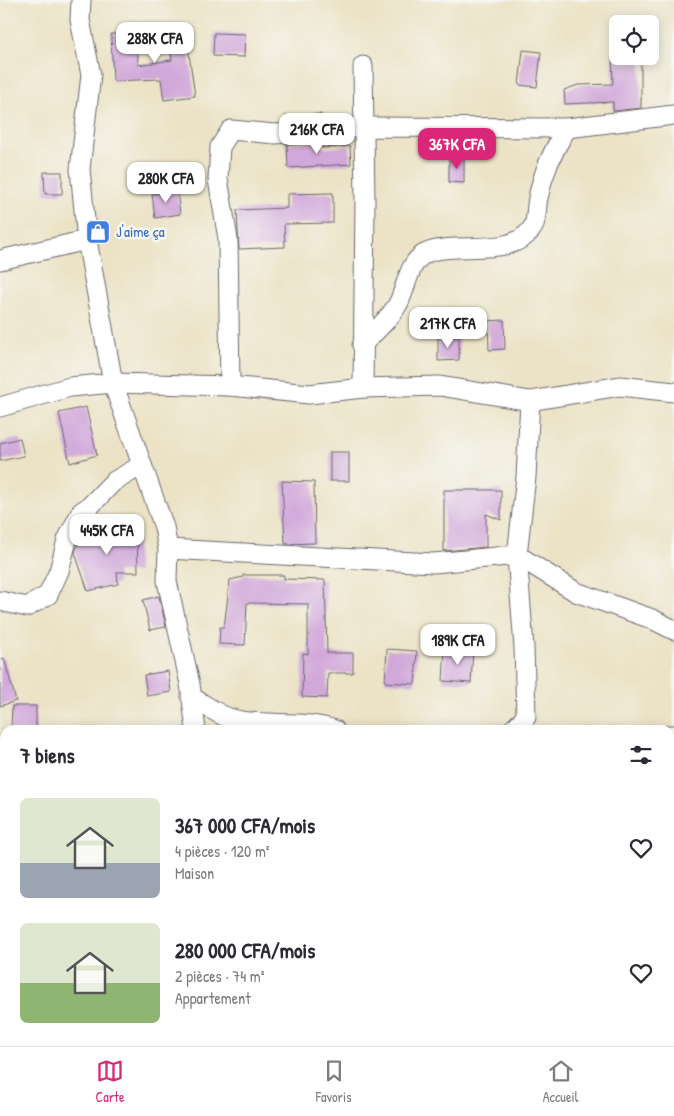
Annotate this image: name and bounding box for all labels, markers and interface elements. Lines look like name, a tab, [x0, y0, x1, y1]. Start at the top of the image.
map controls	[609, 15, 659, 65]
button: locate	[609, 15, 659, 65]
pin: 288K CFA	[103, 22, 207, 64]
text: 288K CFA	[127, 27, 183, 49]
pin: 216K CFA	[265, 112, 369, 155]
text: 216K CFA	[290, 118, 344, 140]
pin: 367K CFA	[405, 128, 509, 170]
text: 367K CFA	[429, 133, 485, 155]
pin: 280K CFA	[114, 162, 218, 204]
text: 280K CFA	[138, 167, 194, 189]
shop icon: J'aime ça	[85, 219, 111, 245]
place label: J'aime ça	[116, 221, 165, 242]
pin: 217K CFA	[396, 306, 500, 349]
text: 217K CFA	[420, 312, 476, 334]
pin: 445K CFA	[55, 514, 159, 556]
text: 445K CFA	[80, 519, 134, 541]
pin: 189K CFA	[406, 624, 510, 666]
text: 189K CFA	[431, 629, 485, 651]
text: 7 biens	[20, 741, 75, 770]
icon: filters	[627, 741, 655, 769]
text: 367 000 CFA/mois	[175, 811, 315, 840]
icon: home	[60, 818, 120, 878]
icon: heart	[627, 834, 655, 862]
text: 4 pièces · 120 m²	[175, 840, 269, 862]
text: Maison	[175, 862, 214, 884]
text: 280 000 CFA/mois	[175, 936, 315, 965]
icon: home	[60, 943, 120, 1003]
icon: heart	[627, 959, 655, 987]
text: 2 pièces · 74 m²	[175, 965, 264, 987]
text: Appartement	[175, 987, 251, 1009]
tab: Carte	[96, 1057, 125, 1106]
tab: Favoris	[316, 1057, 352, 1106]
tab: Accueil	[543, 1057, 578, 1106]

